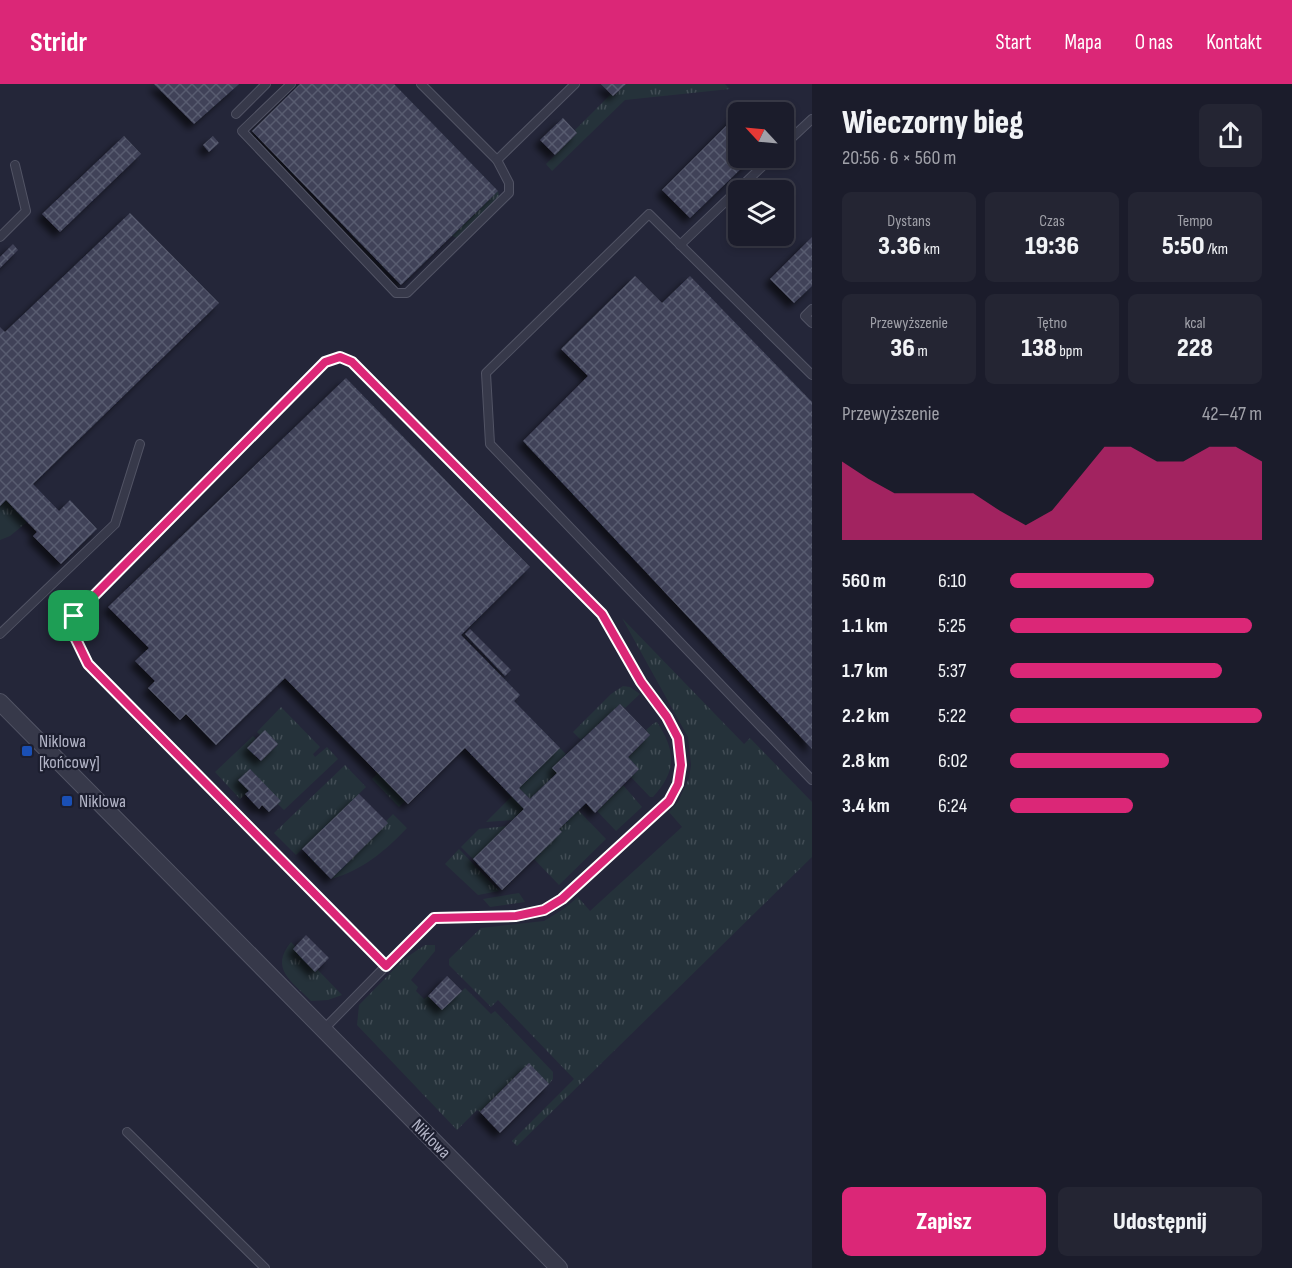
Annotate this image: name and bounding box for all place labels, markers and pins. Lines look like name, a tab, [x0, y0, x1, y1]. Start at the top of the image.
pin	[48, 590, 99, 641]
place label: Niklowa [końcowy]	[39, 731, 100, 773]
marker: Niklowa [końcowy]	[20, 744, 34, 758]
place label: Niklowa	[79, 791, 126, 812]
marker: Niklowa	[60, 794, 74, 808]

